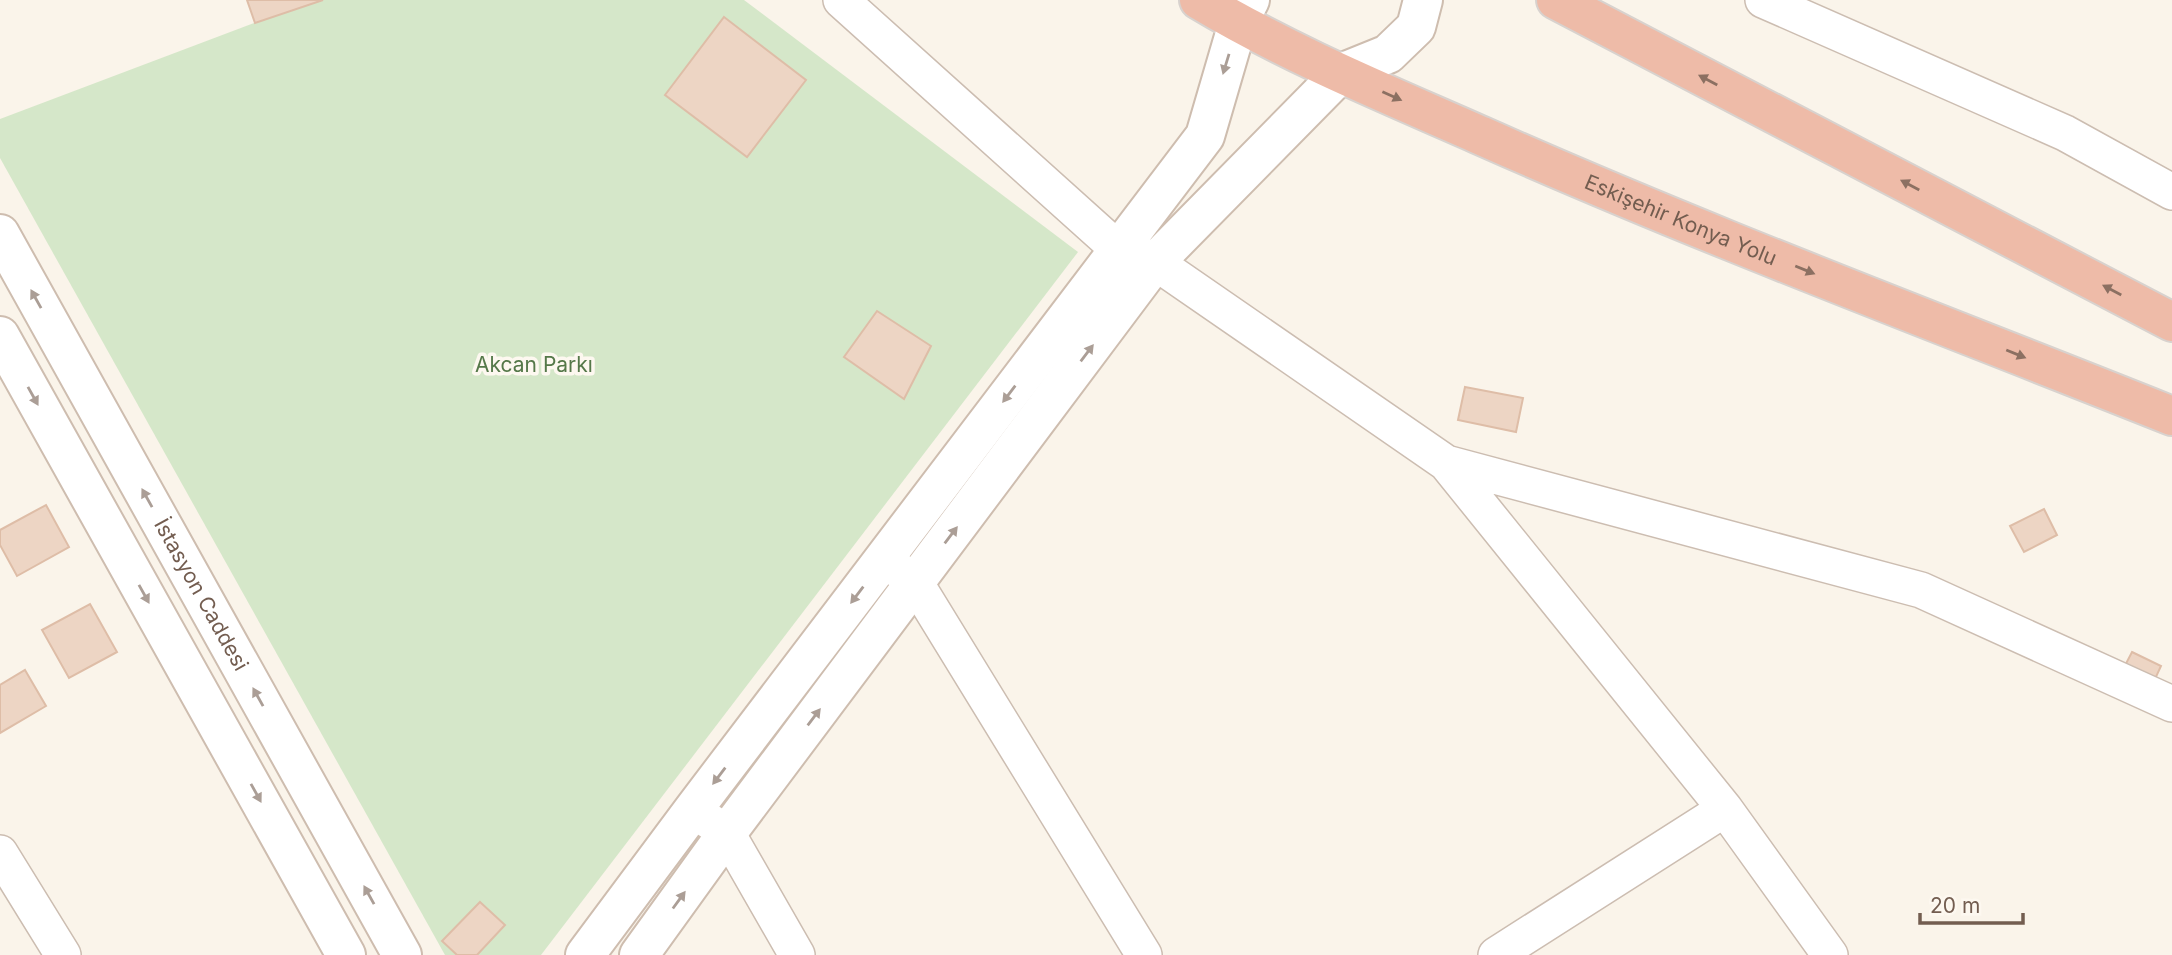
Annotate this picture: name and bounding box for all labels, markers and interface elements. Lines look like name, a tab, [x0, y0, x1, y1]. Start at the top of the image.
one-way arrow	[1221, 54, 1231, 75]
one-way arrow	[1698, 74, 1718, 85]
one-way arrow	[1382, 90, 1402, 102]
street label: Eskişehir Konya Yolu	[1581, 169, 1780, 270]
one-way arrow	[1900, 179, 1920, 191]
one-way arrow	[1794, 264, 1815, 275]
one-way arrow	[2101, 285, 2121, 297]
one-way arrow	[30, 290, 42, 309]
one-way arrow	[1080, 344, 1094, 362]
one-way arrow	[2006, 349, 2027, 360]
park label: Akcan Parkı	[475, 352, 593, 377]
one-way arrow	[1002, 385, 1016, 403]
one-way arrow	[27, 386, 39, 405]
one-way arrow	[141, 488, 153, 508]
street label: İstasyon Caddesi	[149, 514, 254, 675]
one-way arrow	[943, 526, 957, 544]
one-way arrow	[138, 585, 150, 605]
one-way arrow	[849, 585, 864, 603]
one-way arrow	[252, 687, 264, 706]
one-way arrow	[807, 708, 821, 726]
one-way arrow	[711, 766, 726, 784]
one-way arrow	[250, 783, 262, 802]
scale bar	[1920, 881, 2023, 925]
one-way arrow	[363, 886, 375, 905]
one-way arrow	[672, 891, 686, 909]
text: 20 m	[1930, 893, 1980, 918]

